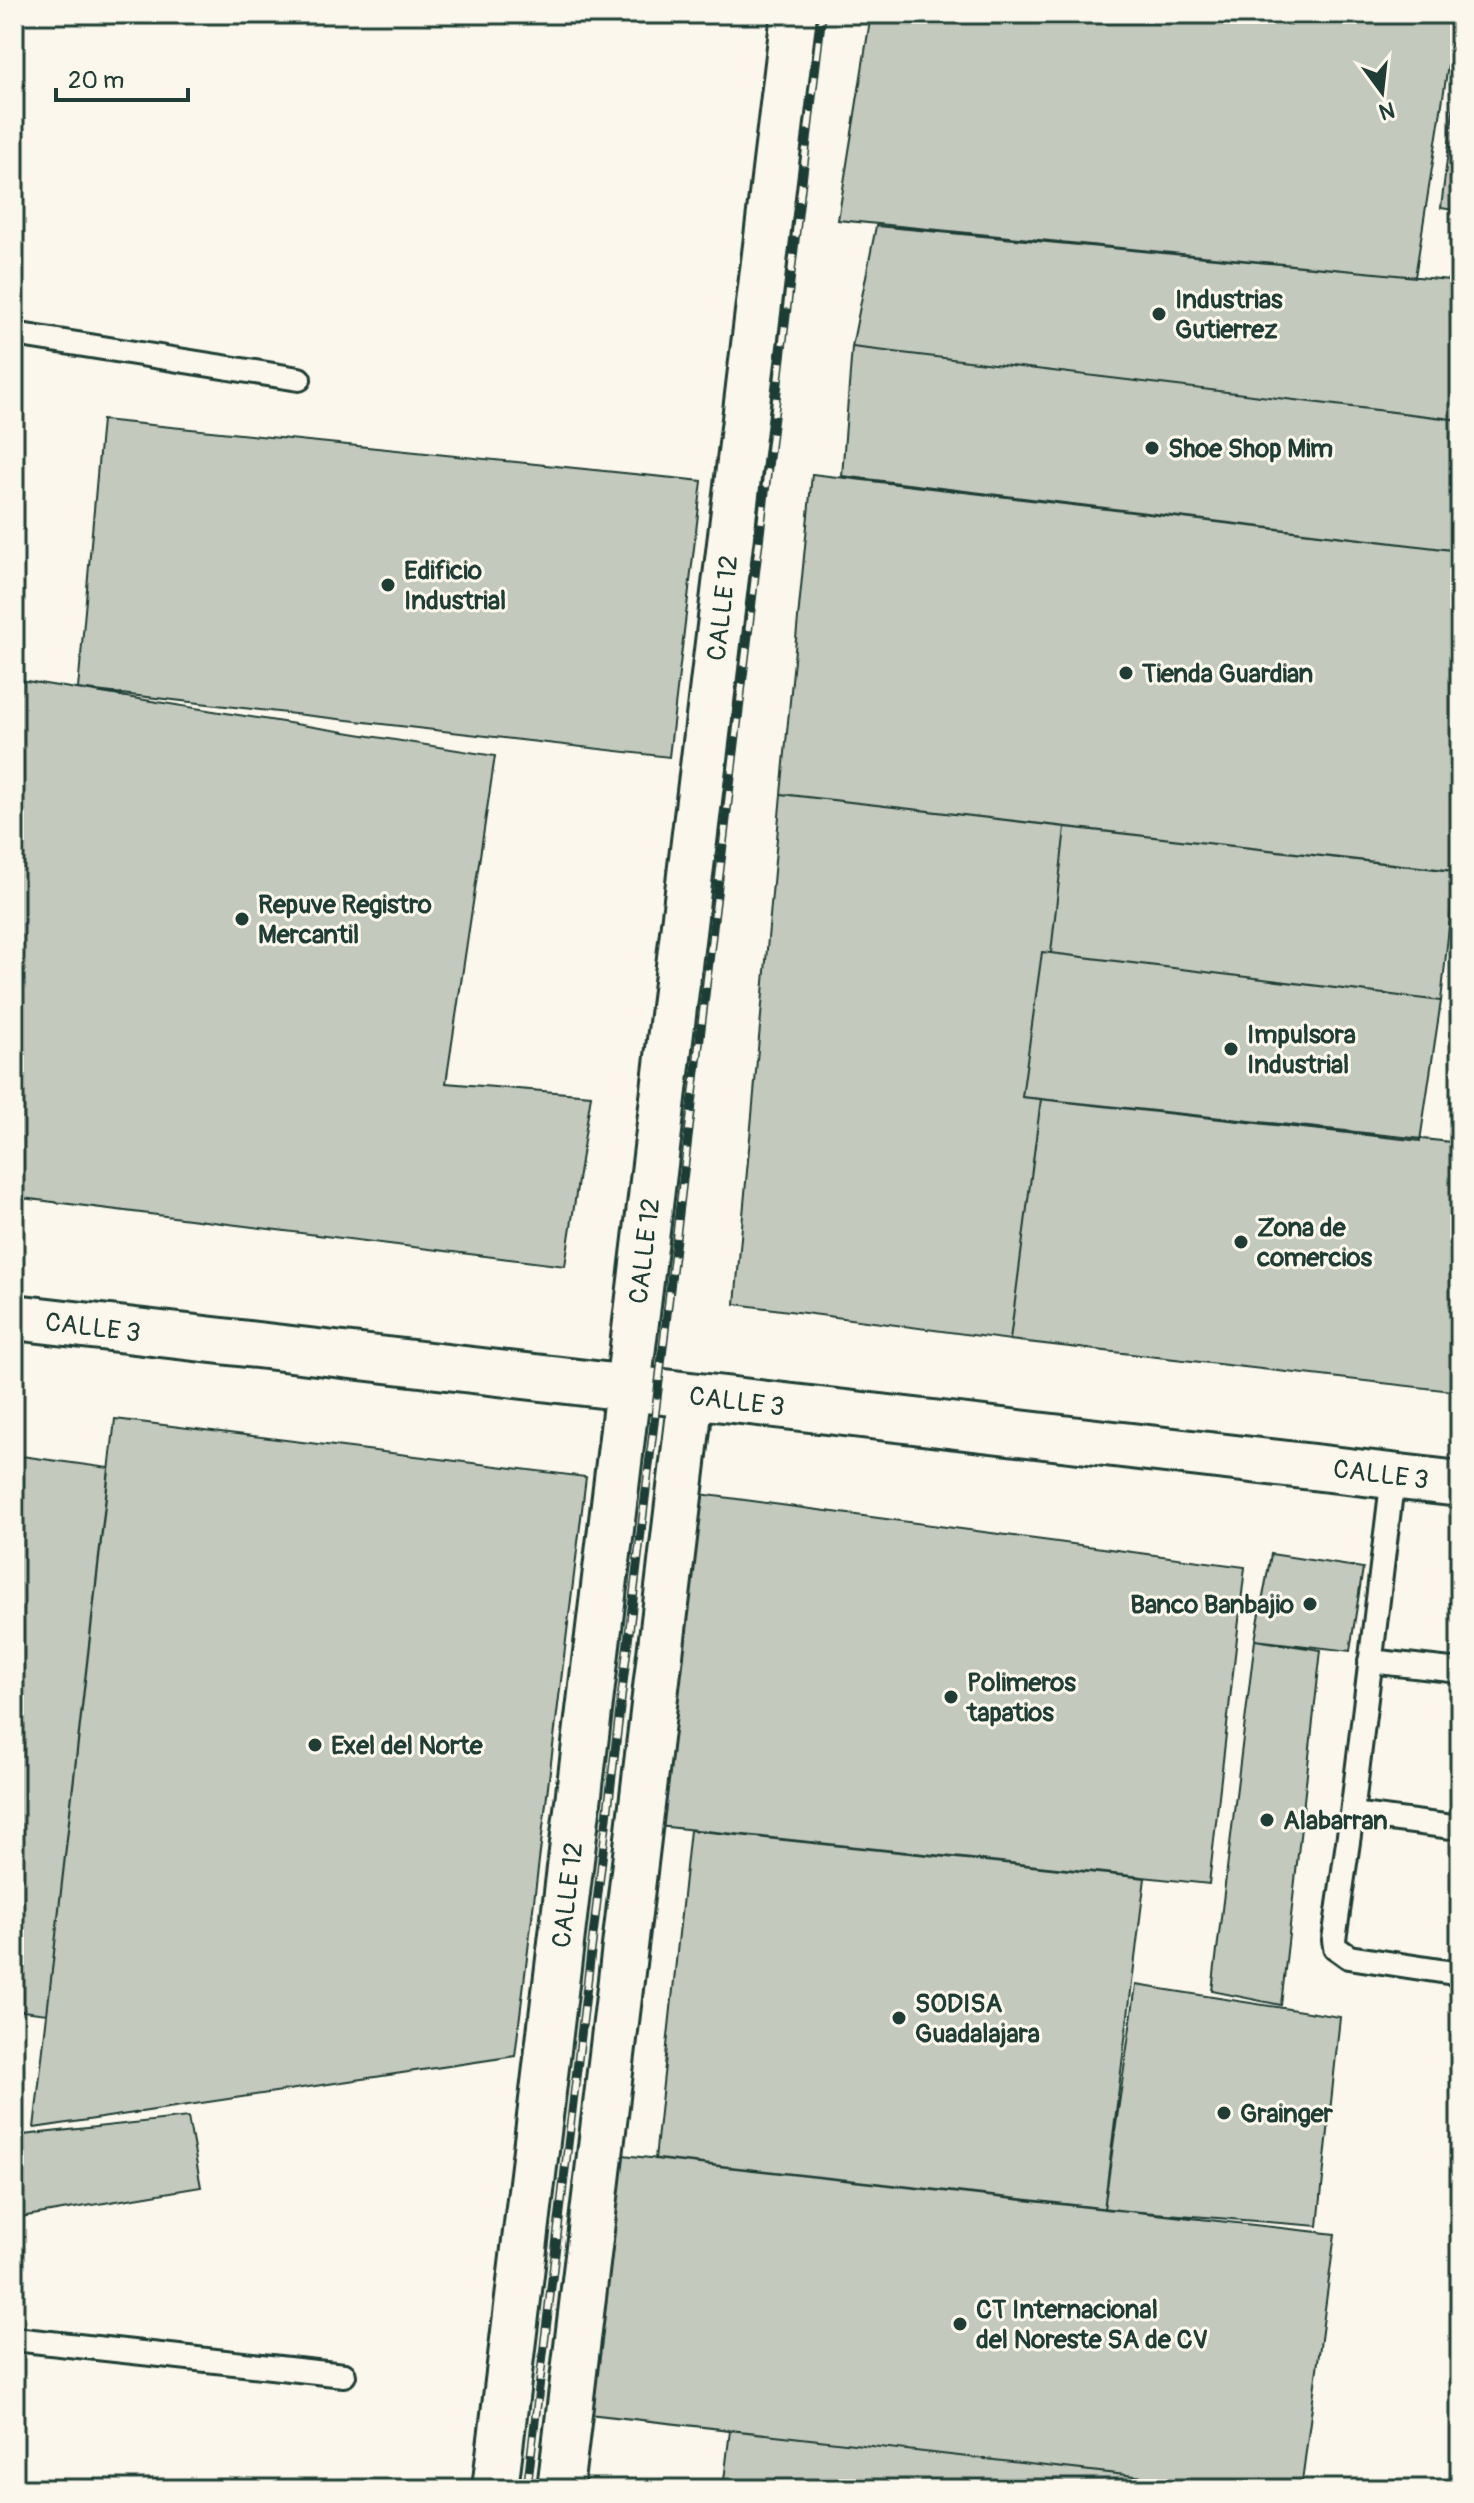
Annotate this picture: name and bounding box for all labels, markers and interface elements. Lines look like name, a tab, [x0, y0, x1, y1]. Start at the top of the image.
scale bar	[56, 52, 188, 102]
north arrow	[1342, 52, 1422, 132]
text: 20 m	[68, 66, 124, 95]
text: N	[1376, 95, 1398, 126]
place label: Industrias Gutierrez	[1175, 284, 1283, 346]
marker: Industrias Gutierrez	[1150, 305, 1168, 323]
place label: Shoe Shop Mim	[1168, 433, 1333, 465]
marker: Shoe Shop Mim	[1143, 439, 1161, 457]
street label: CALLE 12	[701, 554, 745, 663]
place label: Edificio Industrial	[404, 555, 506, 617]
marker: Edificio Industrial	[379, 576, 397, 594]
place label: Tienda Guardian	[1141, 658, 1313, 690]
marker: Tienda Guardian	[1117, 664, 1135, 682]
place label: Repuve Registro Mercantil	[258, 889, 432, 951]
marker: Repuve Registro Mercantil	[233, 910, 251, 928]
place label: Impulsora Industrial	[1247, 1019, 1356, 1081]
marker: Impulsora Industrial	[1222, 1040, 1240, 1058]
street label: CALLE 12	[623, 1197, 667, 1306]
place label: Zona de comercios	[1256, 1212, 1372, 1274]
marker: Zona de comercios	[1232, 1233, 1250, 1251]
street label: CALLE 3	[43, 1306, 142, 1350]
street label: CALLE 3	[687, 1380, 786, 1424]
street label: CALLE 3	[1331, 1453, 1430, 1497]
place label: Banco Banbajio	[1130, 1589, 1294, 1621]
marker: Banco Banbajio	[1301, 1595, 1319, 1613]
place label: Polimeros tapatios	[965, 1667, 1076, 1729]
marker: Polimeros tapatios	[942, 1688, 960, 1706]
place label: Exel del Norte	[331, 1730, 484, 1762]
marker: Exel del Norte	[306, 1736, 324, 1754]
place label: Alabarran	[1283, 1805, 1388, 1837]
marker: Alabarran	[1258, 1811, 1276, 1829]
street label: CALLE 12	[546, 1841, 590, 1950]
place label: SODISA Guadalajara	[915, 1988, 1040, 2050]
marker: SODISA Guadalajara	[890, 2009, 908, 2027]
place label: Grainger	[1240, 2098, 1334, 2130]
marker: Grainger	[1215, 2104, 1233, 2122]
place label: CT Internacional del Noreste SA de CV	[976, 2294, 1208, 2356]
marker: CT Internacional del Noreste SA de CV	[951, 2315, 969, 2333]

